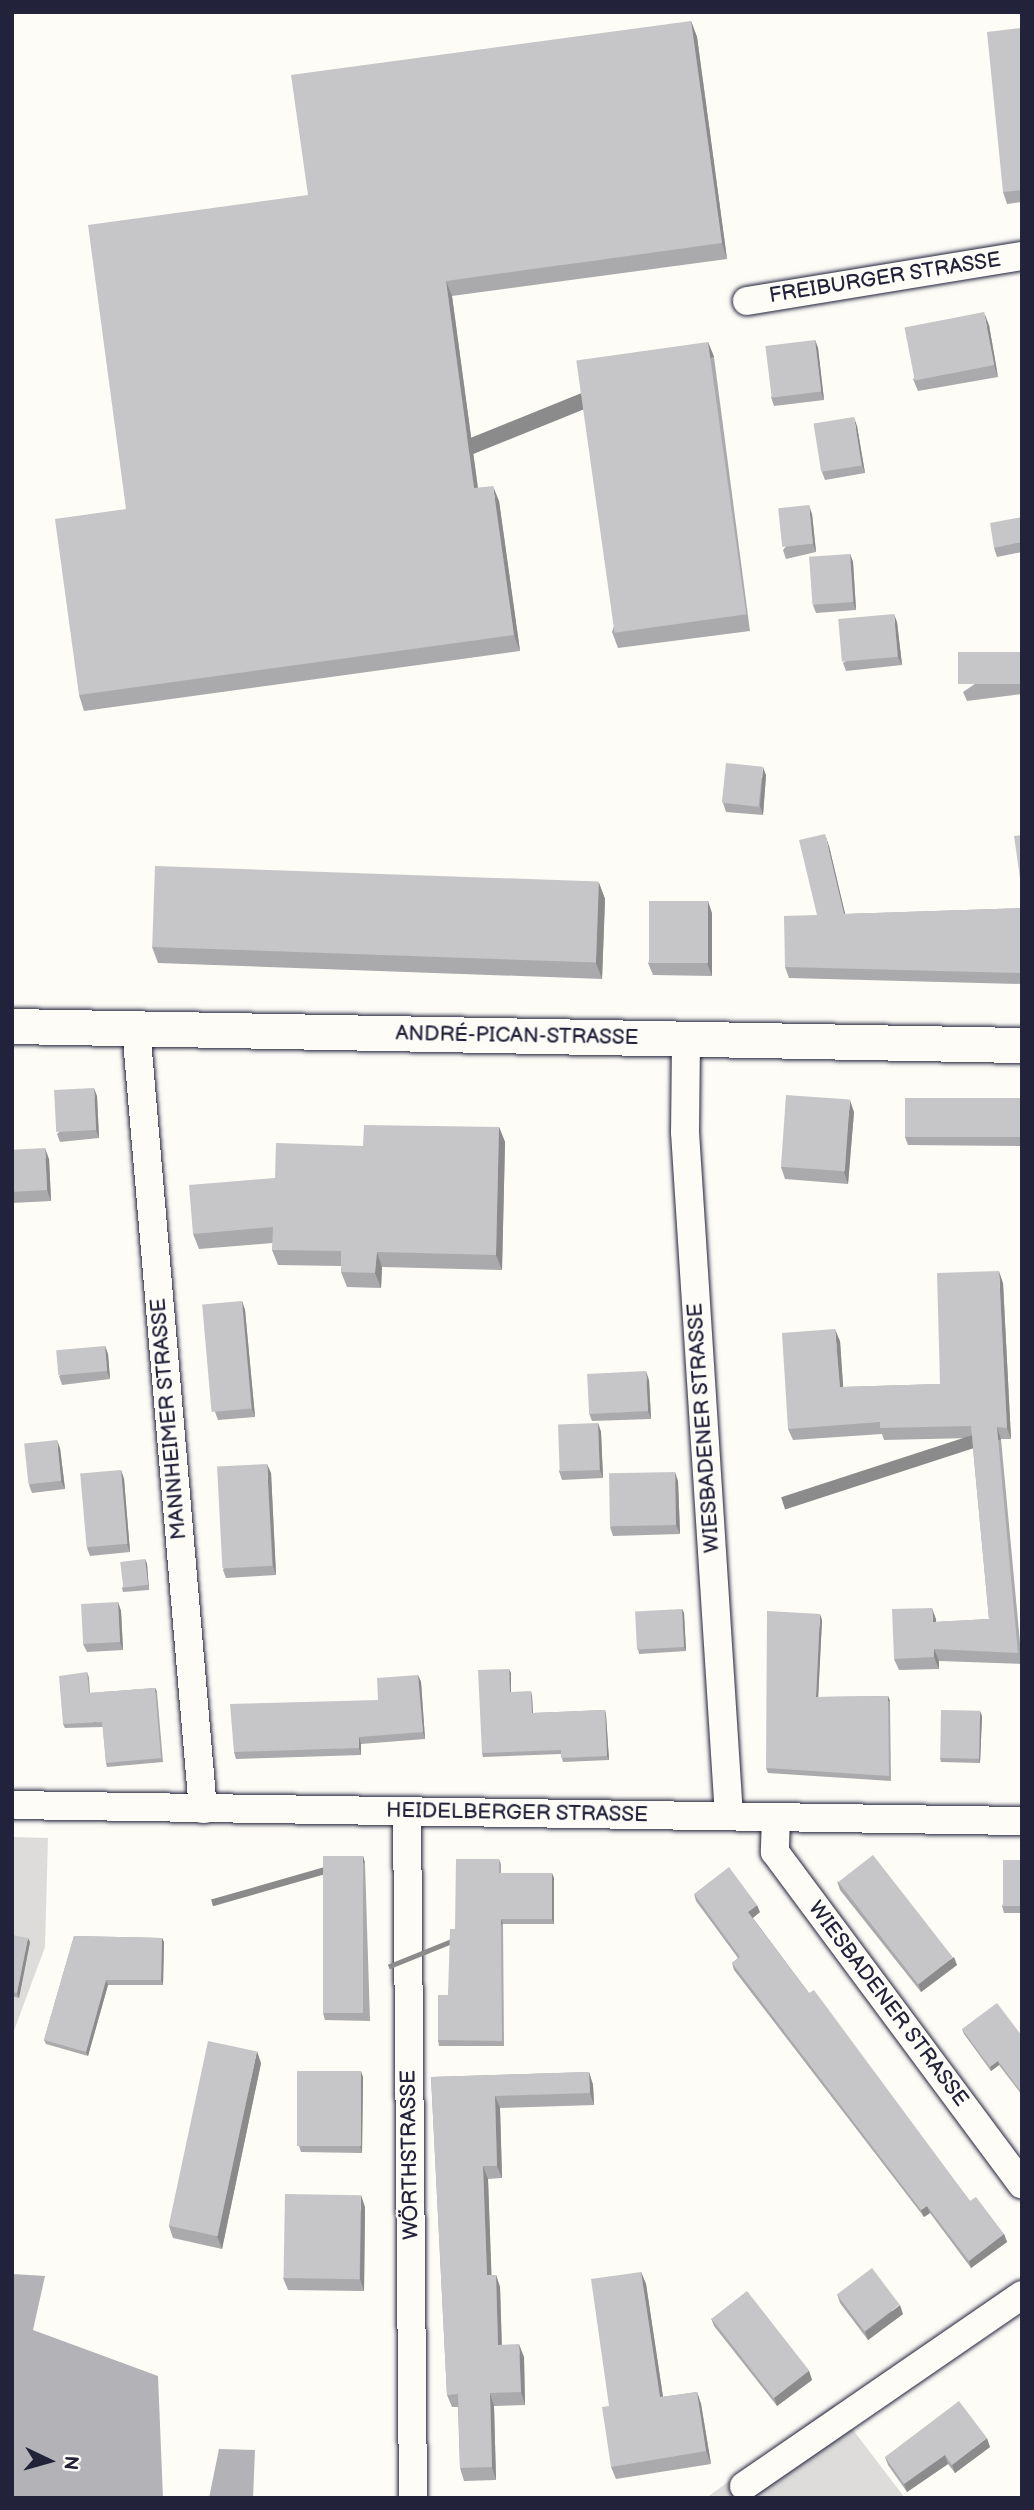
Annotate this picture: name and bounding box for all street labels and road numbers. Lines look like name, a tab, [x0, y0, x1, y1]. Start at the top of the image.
street label: FREIBURGER STRASSE	[767, 247, 1003, 309]
street label: ANDRÉ-PICAN-STRASSE	[395, 1021, 639, 1051]
street label: MANNHEIMER STRASSE	[146, 1297, 192, 1541]
street label: WIESBADENER STRASSE	[683, 1302, 725, 1554]
street label: HEIDELBERGER STRASSE	[386, 1798, 648, 1828]
street label: WIESBADENER STRASSE	[802, 1896, 974, 2112]
street label: WÖRTHSTRASSE	[396, 2070, 424, 2240]

